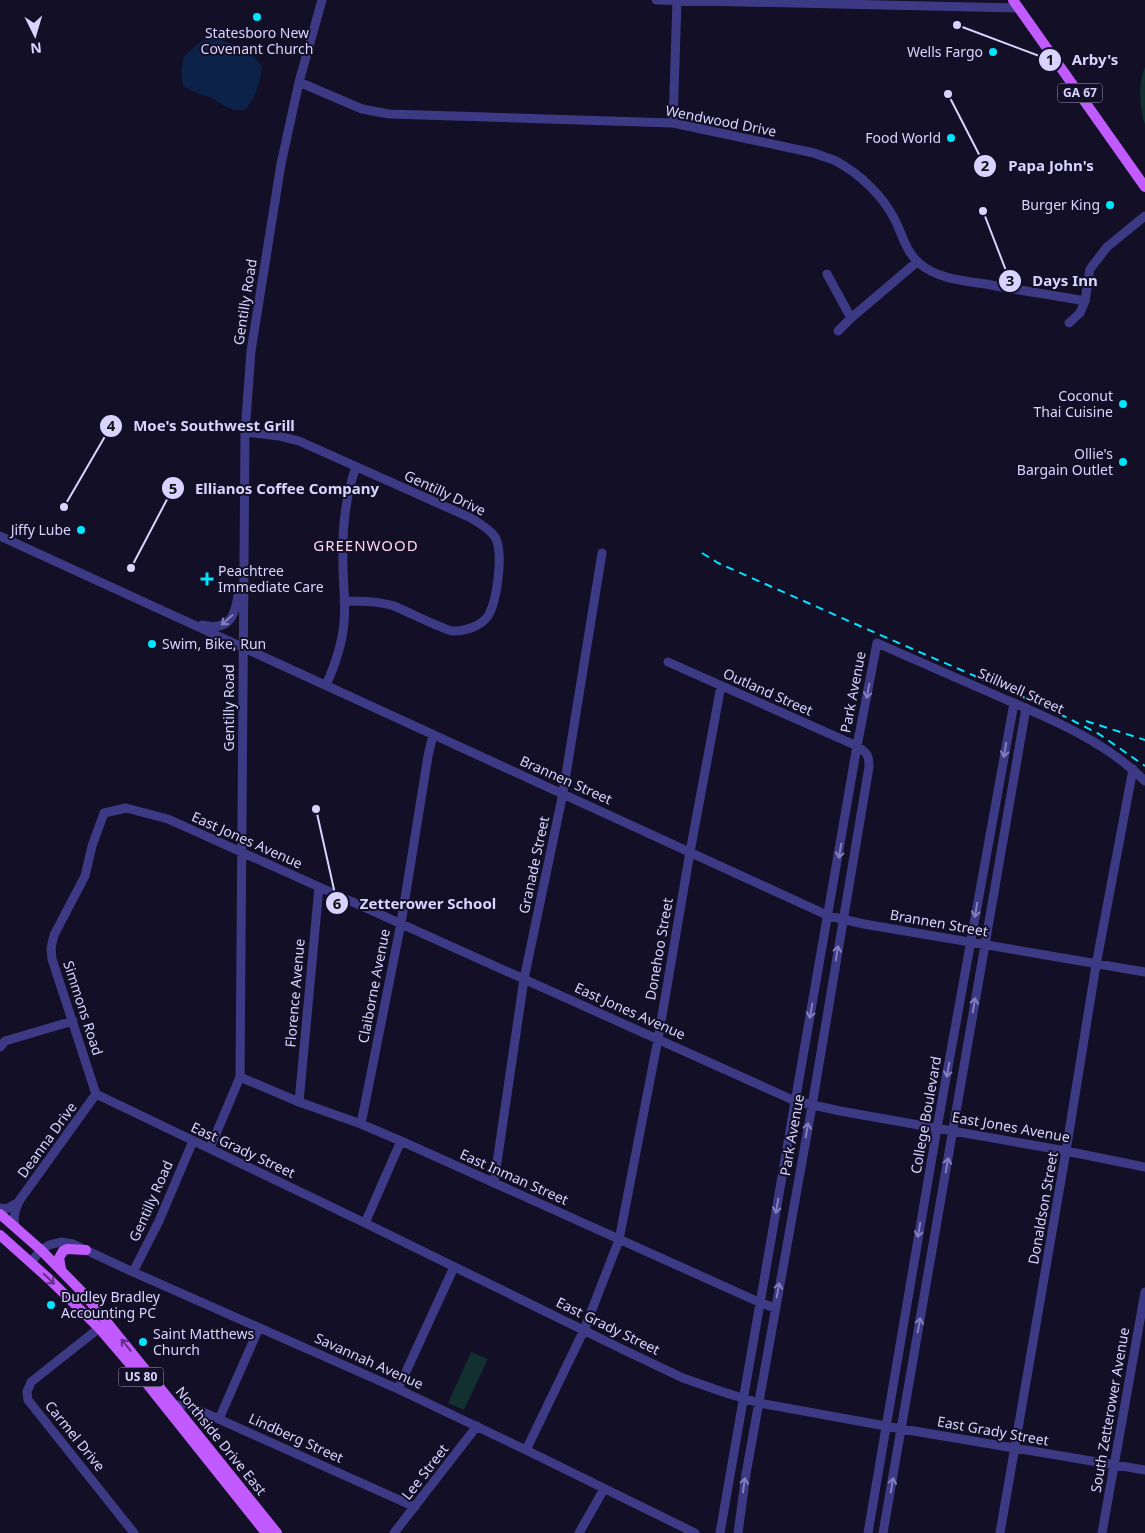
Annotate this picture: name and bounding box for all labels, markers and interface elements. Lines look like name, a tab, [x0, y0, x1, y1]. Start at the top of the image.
north arrow	[10, 10, 60, 60]
marker: Statesboro New Covenant Church	[251, 11, 263, 23]
place label: Statesboro New Covenant Church	[201, 23, 313, 58]
text: N	[30, 38, 43, 58]
place label: Wells Fargo	[907, 42, 983, 61]
callout: Arby's	[1037, 45, 1129, 75]
marker: Wells Fargo	[987, 46, 999, 58]
text: 1	[1046, 49, 1054, 69]
text: Arby's	[1072, 49, 1118, 69]
road number: GA 67	[1058, 84, 1102, 102]
street label: Wendwood Drive	[664, 100, 778, 141]
place label: Food World	[865, 128, 941, 147]
marker: Food World	[945, 132, 957, 144]
callout: Papa John's	[973, 151, 1103, 181]
text: 2	[981, 155, 990, 175]
text: Papa John's	[1008, 155, 1094, 175]
place label: Burger King	[1021, 195, 1100, 214]
marker: Burger King	[1104, 199, 1116, 211]
street label: Gentilly Road	[228, 257, 261, 346]
callout: Days Inn	[998, 266, 1108, 296]
text: 3	[1006, 270, 1014, 290]
text: Days Inn	[1032, 270, 1098, 290]
place label: Coconut Thai Cuisine	[1033, 386, 1113, 421]
marker: Coconut Thai Cuisine	[1117, 398, 1129, 410]
callout: Moe's Southwest Grill	[99, 411, 305, 441]
text: 4	[107, 415, 116, 435]
text: Moe's Southwest Grill	[133, 415, 295, 435]
place label: Ollie's Bargain Outlet	[1017, 444, 1113, 479]
marker: Ollie's Bargain Outlet	[1117, 456, 1129, 468]
street label: Gentilly Drive	[401, 465, 489, 520]
callout: Ellianos Coffee Company	[160, 473, 389, 503]
text: 5	[169, 478, 177, 498]
text: Ellianos Coffee Company	[195, 478, 380, 498]
place label: Jiffy Lube	[9, 520, 71, 539]
marker: Jiffy Lube	[75, 524, 87, 536]
district label: GREENWOOD	[313, 535, 419, 555]
place label: Peachtree Immediate Care	[218, 561, 324, 596]
marker: Peachtree Immediate Care	[200, 572, 214, 586]
one-way arrow	[221, 614, 234, 625]
place label: Swim, Bike, Run	[162, 634, 266, 653]
marker: Swim, Bike, Run	[146, 638, 158, 650]
street label: Park Avenue	[835, 650, 870, 734]
street label: Outland Street	[720, 663, 816, 720]
street label: Stillwell Street	[975, 663, 1067, 718]
street label: Gentilly Road	[219, 664, 238, 752]
one-way arrow	[862, 683, 872, 699]
one-way arrow	[999, 742, 1009, 758]
street label: Brannen Street	[517, 751, 615, 808]
street label: East Jones Avenue	[189, 807, 306, 873]
street label: Granade Street	[514, 814, 553, 915]
one-way arrow	[834, 843, 844, 859]
callout: Zetterower School	[325, 888, 506, 918]
text: 6	[333, 893, 342, 913]
text: Zetterower School	[360, 893, 496, 913]
street label: Donehoo Street	[640, 896, 677, 1002]
one-way arrow	[971, 902, 980, 918]
street label: Brannen Street	[889, 905, 990, 940]
street label: Claiborne Avenue	[353, 927, 394, 1045]
street label: Florence Avenue	[280, 938, 309, 1048]
one-way arrow	[833, 945, 843, 961]
street label: Simmons Road	[59, 958, 108, 1058]
street label: East Jones Avenue	[572, 978, 689, 1044]
one-way arrow	[970, 997, 980, 1013]
one-way arrow	[806, 1003, 816, 1019]
street label: College Boulevard	[906, 1055, 945, 1175]
one-way arrow	[942, 1062, 952, 1078]
street label: Park Avenue	[775, 1093, 808, 1177]
street label: Deanna Drive	[13, 1098, 81, 1181]
street label: East Jones Avenue	[951, 1107, 1072, 1146]
street label: East Grady Street	[188, 1117, 298, 1182]
one-way arrow	[803, 1123, 813, 1139]
street label: East Inman Street	[457, 1144, 571, 1209]
street label: Donaldson Street	[1023, 1150, 1062, 1266]
street label: Gentilly Road	[124, 1157, 177, 1244]
one-way arrow	[942, 1157, 952, 1173]
one-way arrow	[772, 1198, 782, 1214]
one-way arrow	[914, 1222, 924, 1238]
one-way arrow	[43, 1273, 56, 1285]
one-way arrow	[773, 1282, 783, 1298]
place label: Dudley Bradley Accounting PC	[61, 1287, 161, 1322]
street label: East Grady Street	[553, 1292, 663, 1359]
marker: Dudley Bradley Accounting PC	[45, 1299, 57, 1311]
one-way arrow	[915, 1317, 925, 1333]
place label: Saint Matthews Church	[153, 1324, 254, 1359]
street label: South Zetterower Avenue	[1086, 1326, 1133, 1494]
street label: Savannah Avenue	[312, 1328, 427, 1393]
marker: Saint Matthews Church	[137, 1336, 149, 1348]
one-way arrow	[120, 1339, 131, 1352]
road number: US 80	[118, 1368, 164, 1386]
street label: Northside Drive East	[172, 1382, 271, 1499]
street label: Carmel Drive	[41, 1397, 110, 1475]
street label: Lindberg Street	[246, 1408, 347, 1467]
street label: East Grady Street	[936, 1411, 1050, 1450]
street label: Lee Street	[397, 1440, 452, 1503]
one-way arrow	[740, 1477, 750, 1493]
one-way arrow	[887, 1477, 897, 1493]

